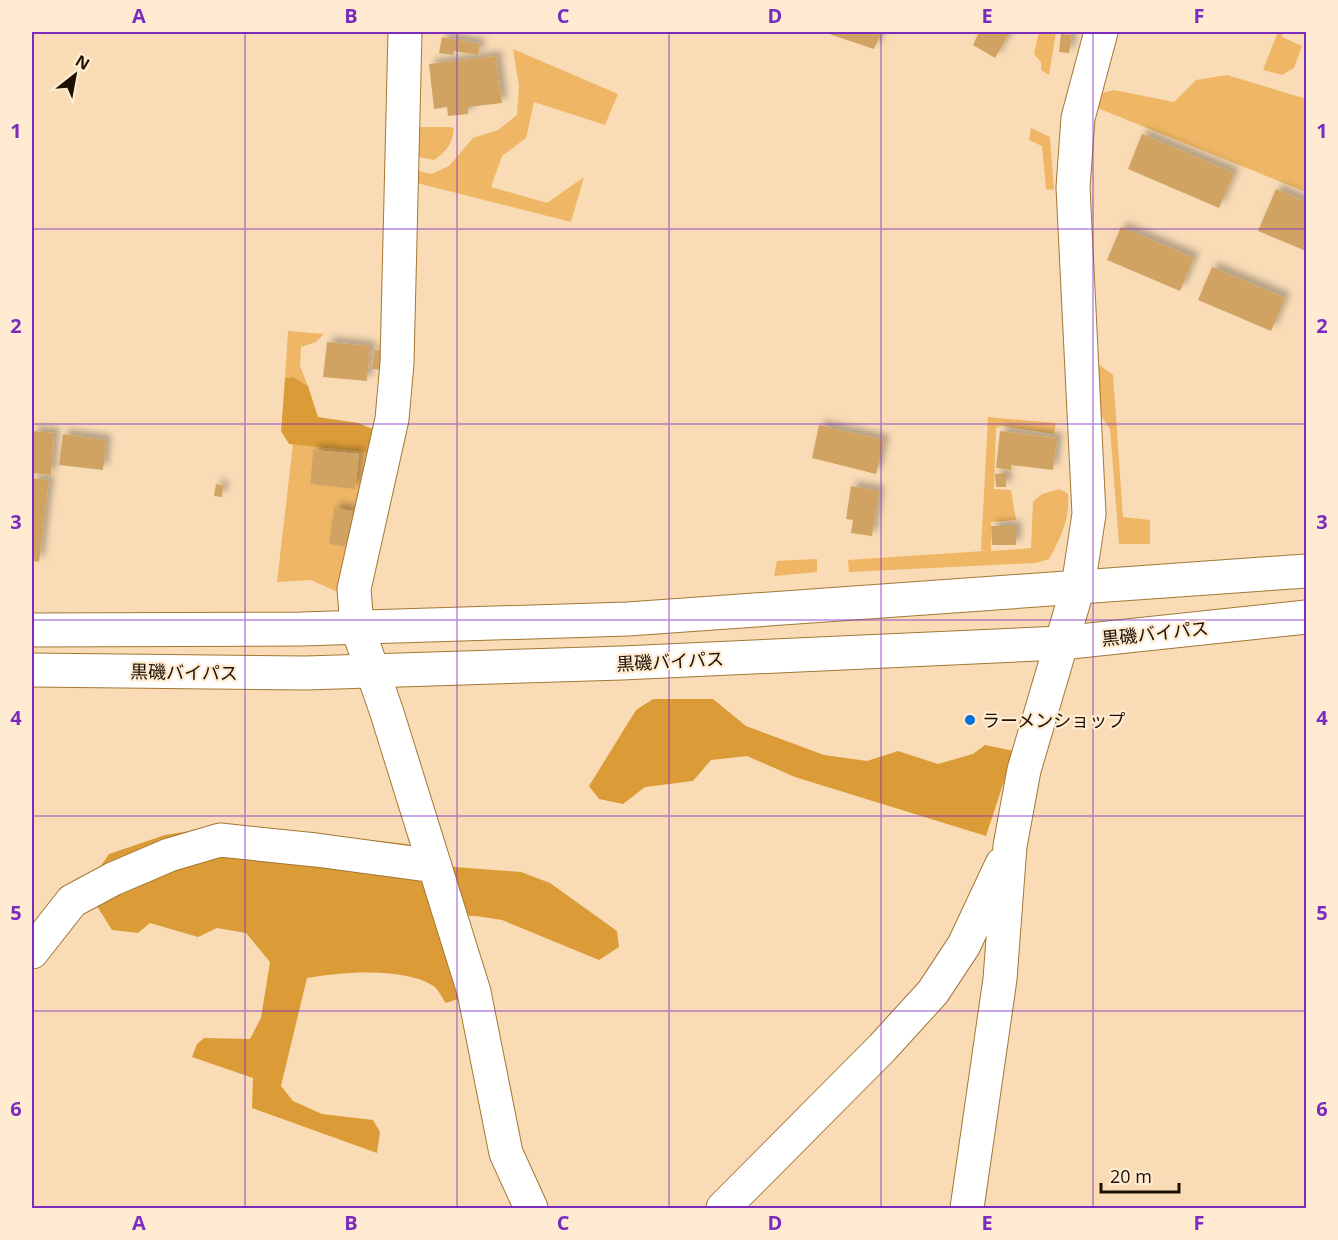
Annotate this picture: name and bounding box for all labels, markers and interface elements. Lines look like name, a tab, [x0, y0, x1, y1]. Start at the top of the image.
text: A	[132, 2, 146, 29]
text: B	[344, 2, 358, 29]
text: C	[557, 2, 570, 29]
text: D	[768, 2, 782, 29]
text: E	[981, 2, 993, 29]
text: F	[1194, 2, 1204, 29]
north arrow	[45, 45, 105, 105]
text: N	[71, 49, 94, 75]
text: 1	[10, 117, 22, 144]
text: 1	[1316, 117, 1328, 144]
text: 2	[10, 312, 22, 339]
text: 2	[1316, 312, 1328, 339]
text: 3	[10, 508, 22, 535]
text: 3	[1316, 508, 1328, 535]
street label: 黒磯バイパス	[1100, 615, 1210, 651]
street label: 黒磯バイパス	[616, 646, 724, 676]
street label: 黒磯バイパス	[130, 659, 238, 685]
text: 4	[10, 704, 22, 731]
text: 4	[1316, 704, 1328, 731]
place label: ラーメンショップ	[982, 708, 1125, 732]
marker: ラーメンショップ	[963, 713, 977, 727]
text: 5	[10, 899, 22, 926]
text: 5	[1316, 899, 1328, 926]
text: 6	[10, 1095, 22, 1122]
text: 6	[1316, 1095, 1328, 1122]
scale bar	[1101, 1156, 1179, 1194]
text: 20 m	[1110, 1164, 1152, 1188]
text: A	[132, 1209, 146, 1236]
text: B	[344, 1209, 358, 1236]
text: C	[557, 1209, 570, 1236]
text: D	[768, 1209, 782, 1236]
text: E	[981, 1209, 993, 1236]
text: F	[1194, 1209, 1204, 1236]

